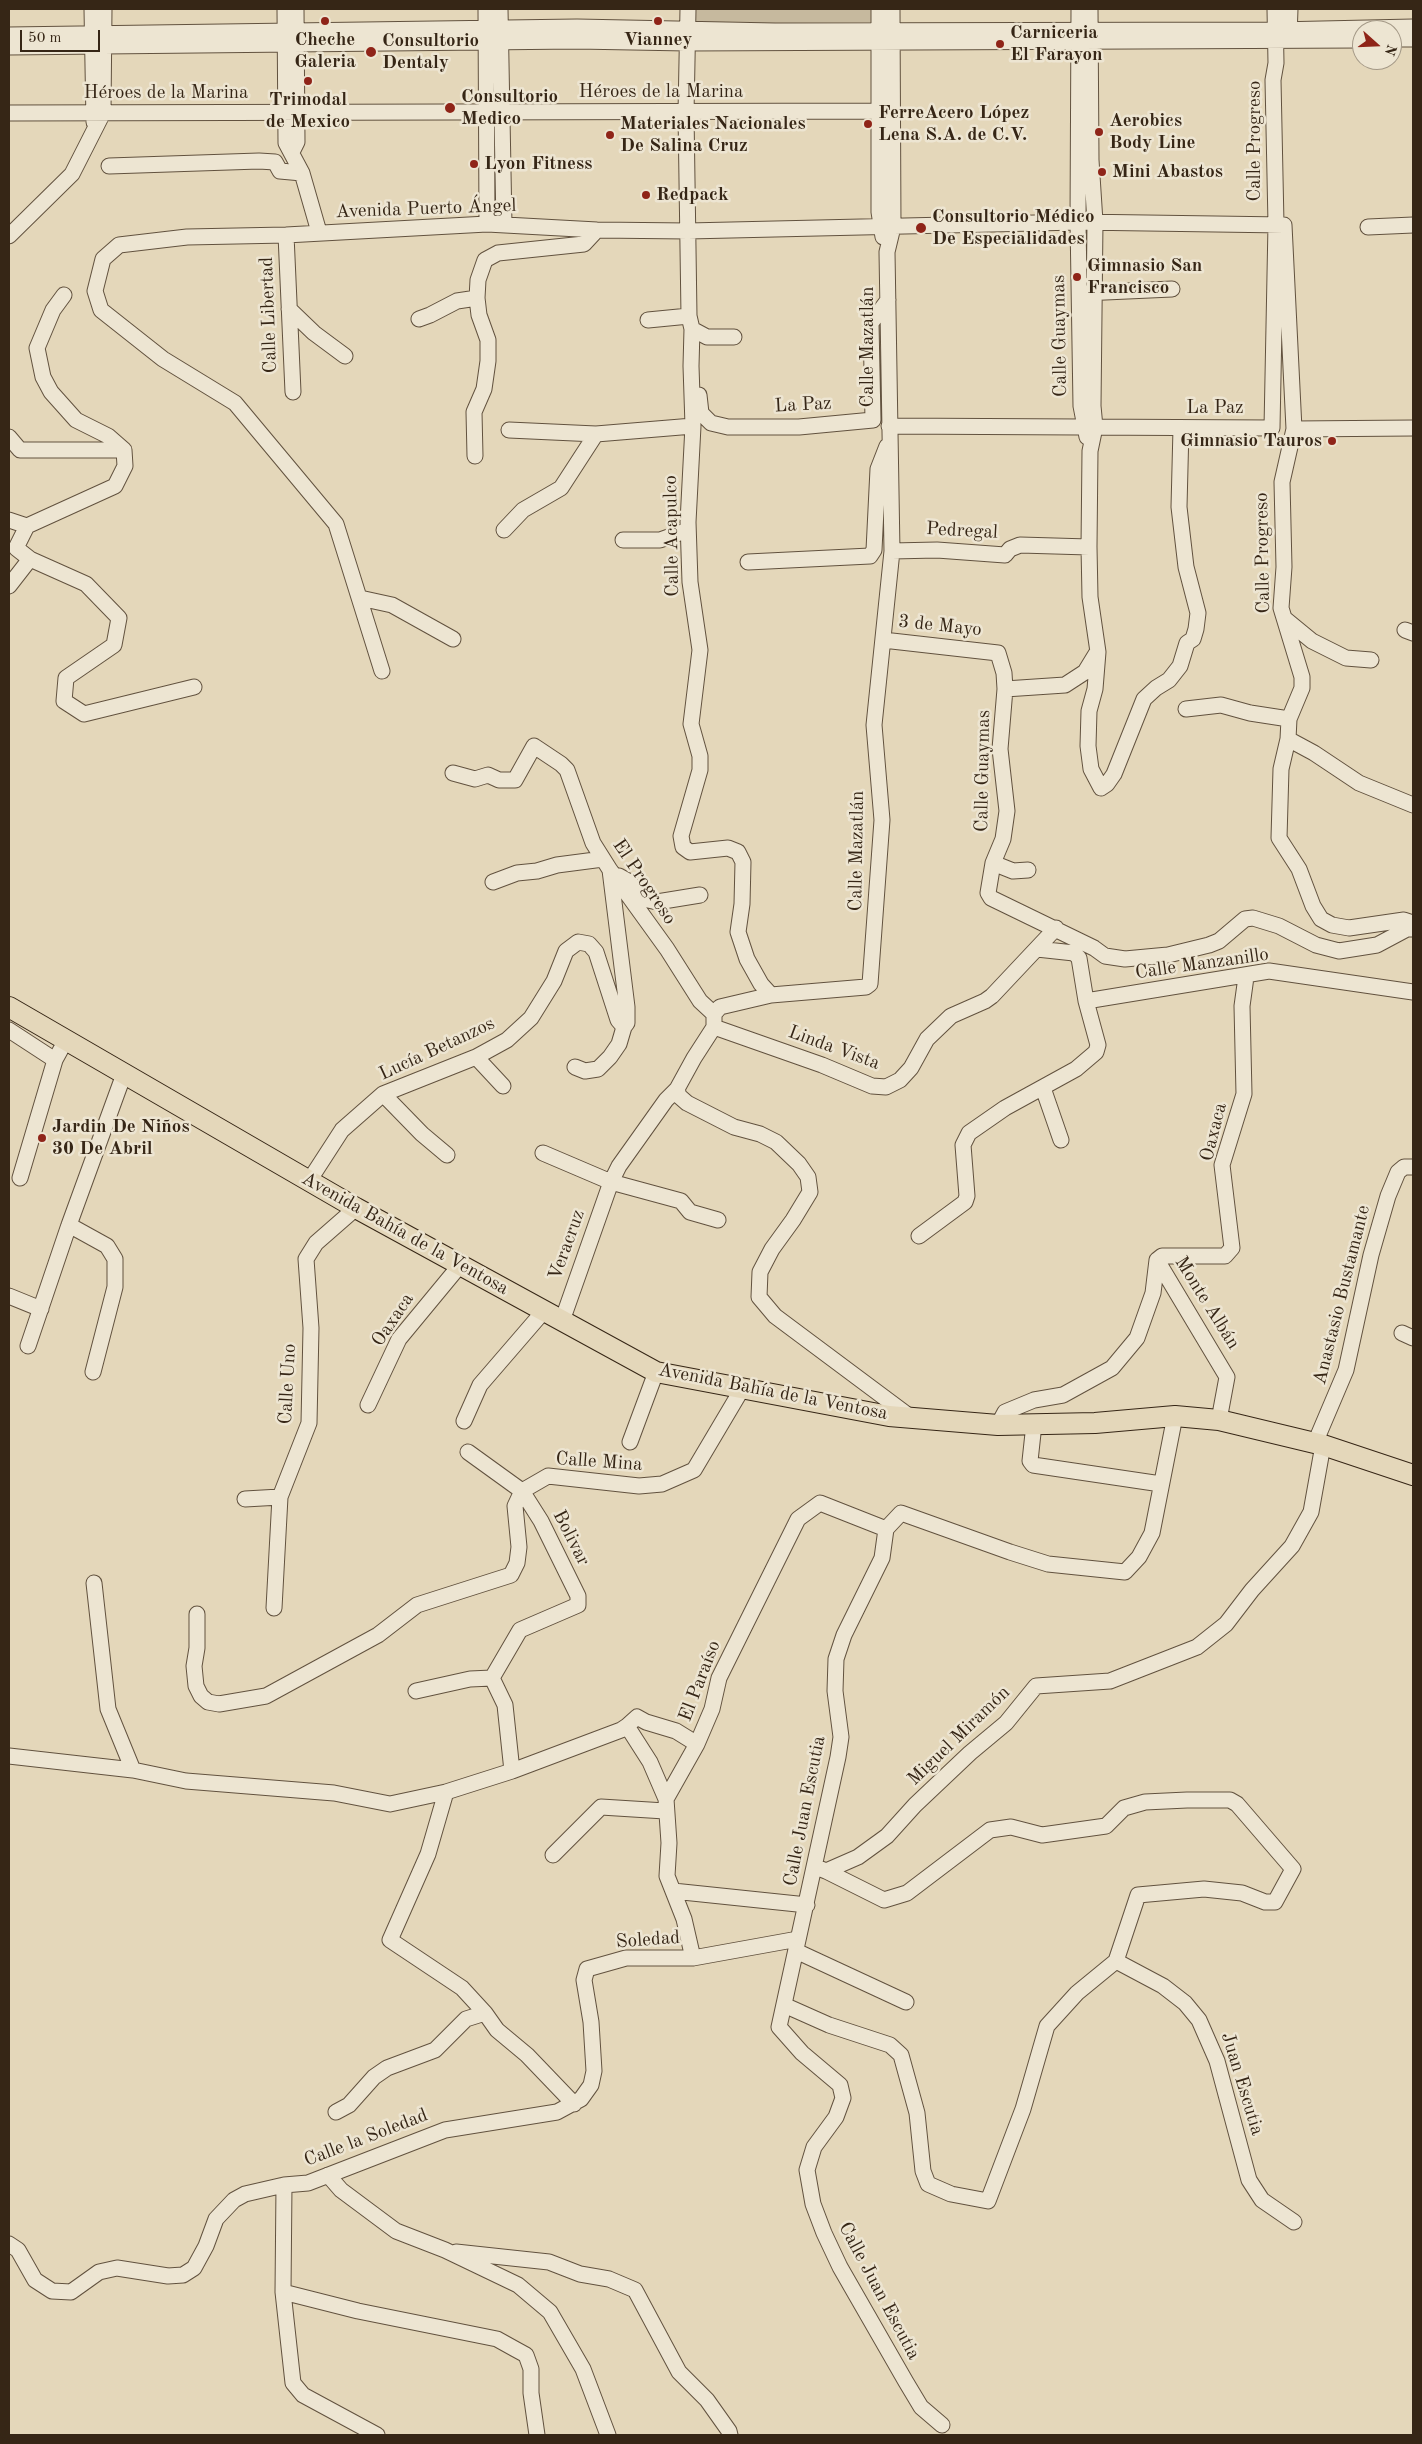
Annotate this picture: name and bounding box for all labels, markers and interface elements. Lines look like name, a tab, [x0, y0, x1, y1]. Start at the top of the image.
marker: Cheche Galeria	[319, 15, 331, 27]
marker: Vianney	[652, 15, 664, 27]
scale bar	[22, 20, 102, 52]
north arrow	[1352, 20, 1402, 70]
place label: Carniceria El Farayon	[1010, 22, 1103, 66]
place label: Cheche Galeria	[294, 29, 356, 73]
place label: Vianney	[624, 29, 692, 51]
place label: Consultorio Dentaly	[382, 30, 479, 74]
text: 50 m	[28, 31, 62, 46]
marker: Carniceria El Farayon	[994, 38, 1006, 50]
text: N	[1382, 42, 1399, 57]
marker: Consultorio Dentaly	[364, 45, 378, 59]
marker: Trimodal de Mexico	[302, 75, 314, 87]
street label: Calle Progreso	[1244, 80, 1266, 202]
street label: Héroes de la Marina	[579, 81, 743, 103]
street label: Héroes de la Marina	[84, 82, 248, 104]
place label: Consultorio Medico	[461, 86, 558, 130]
place label: Trimodal de Mexico	[266, 89, 350, 133]
marker: Consultorio Medico	[443, 101, 457, 115]
place label: FerreAcero López Lena S.A. de C.V.	[878, 102, 1029, 146]
place label: Aerobics Body Line	[1109, 110, 1195, 154]
place label: Materiales Nacionales De Salina Cruz	[620, 113, 806, 157]
marker: FerreAcero López Lena S.A. de C.V.	[862, 118, 874, 130]
marker: Aerobics Body Line	[1093, 126, 1105, 138]
marker: Materiales Nacionales De Salina Cruz	[604, 129, 616, 141]
place label: Lyon Fitness	[484, 153, 592, 175]
marker: Lyon Fitness	[468, 158, 480, 170]
place label: Mini Abastos	[1112, 161, 1223, 183]
marker: Mini Abastos	[1096, 166, 1108, 178]
place label: Redpack	[656, 184, 729, 206]
marker: Redpack	[640, 189, 652, 201]
street label: Avenida Puerto Ángel	[335, 194, 517, 224]
place label: Consultorio Médico De Especialidades	[932, 206, 1095, 250]
marker: Consultorio Médico De Especialidades	[914, 221, 928, 235]
place label: Gimnasio San Francisco	[1087, 255, 1202, 299]
street label: Calle Libertad	[256, 256, 282, 374]
marker: Gimnasio San Francisco	[1071, 271, 1083, 283]
street label: Calle Guaymas	[1048, 275, 1072, 397]
street label: Calle Mazatlán	[857, 287, 879, 407]
street label: La Paz	[774, 392, 832, 418]
street label: La Paz	[1186, 397, 1244, 419]
place label: Gimnasio Tauros	[1180, 430, 1322, 452]
marker: Gimnasio Tauros	[1326, 435, 1338, 447]
street label: Calle Acapulco	[660, 475, 684, 597]
street label: Calle Progreso	[1251, 492, 1275, 614]
street label: Pedregal	[926, 518, 998, 544]
street label: 3 de Mayo	[897, 610, 983, 642]
street label: Calle Guaymas	[971, 710, 995, 832]
street label: Calle Mazatlán	[845, 790, 869, 912]
street label: El Progreso	[607, 835, 681, 929]
street label: Calle Manzanillo	[1134, 943, 1270, 985]
street label: Lucía Betanzos	[375, 1012, 499, 1086]
street label: Linda Vista	[785, 1021, 883, 1075]
street label: Oaxaca	[1196, 1100, 1232, 1164]
place label: Jardin De Niños 30 De Abril	[52, 1116, 190, 1160]
marker: Jardin De Niños 30 De Abril	[36, 1132, 48, 1144]
street label: Avenida Bahía de la Ventosa	[297, 1167, 513, 1301]
street label: Anastasio Bustamante	[1309, 1203, 1375, 1387]
street label: Veracruz	[544, 1207, 590, 1283]
street label: Monte Albán	[1169, 1252, 1245, 1354]
street label: Oaxaca	[367, 1289, 419, 1351]
street label: Calle Uno	[274, 1343, 302, 1425]
street label: Avenida Bahía de la Ventosa	[656, 1359, 890, 1425]
street label: Calle Mina	[555, 1448, 643, 1476]
street label: Bolivar	[547, 1506, 595, 1570]
street label: El Paraíso	[674, 1637, 726, 1725]
street label: Miguel Miramón	[903, 1681, 1015, 1791]
street label: Calle Juan Escutia	[779, 1734, 831, 1888]
street label: Soledad	[615, 1926, 681, 1954]
street label: Juan Escutia	[1216, 2030, 1268, 2138]
street label: Calle la Soledad	[301, 2104, 431, 2172]
street label: Calle Juan Escutia	[833, 2218, 925, 2364]

